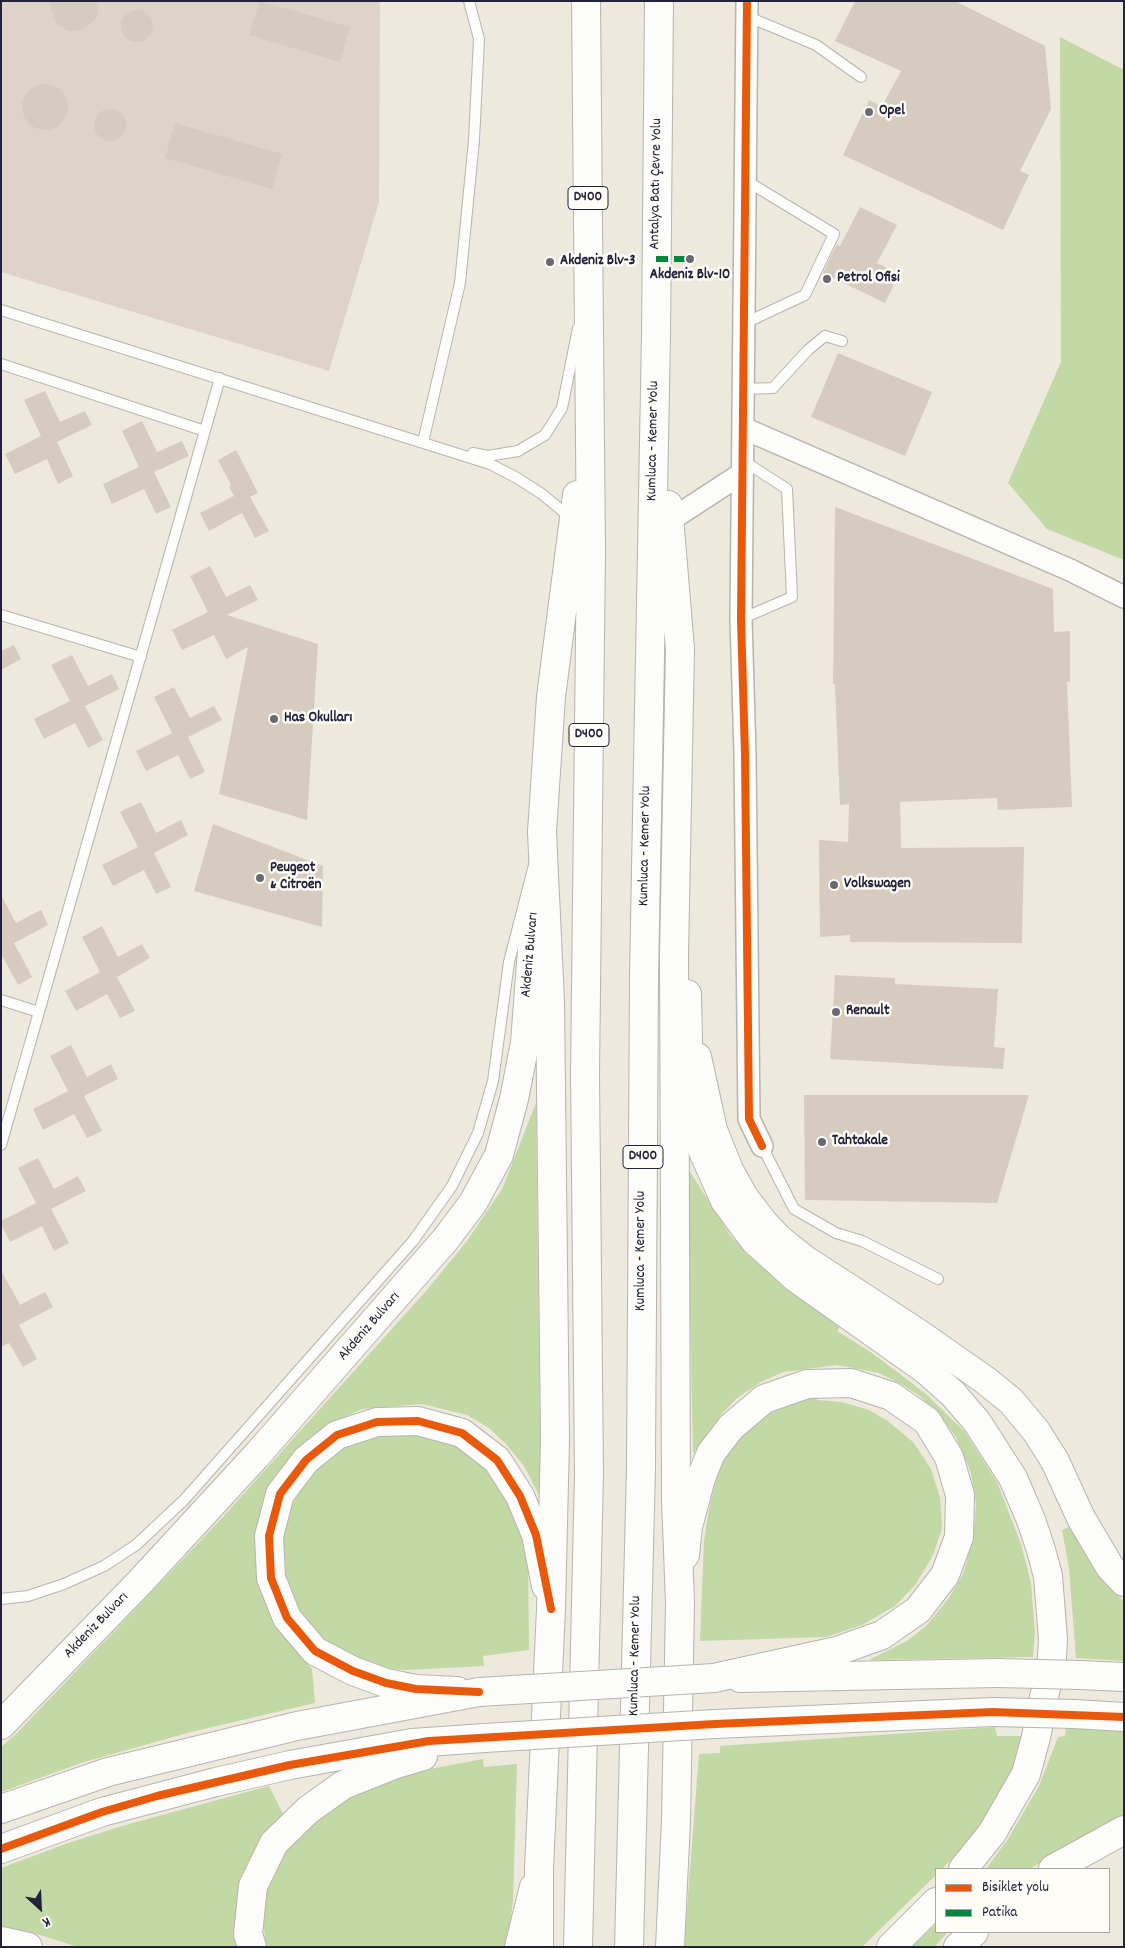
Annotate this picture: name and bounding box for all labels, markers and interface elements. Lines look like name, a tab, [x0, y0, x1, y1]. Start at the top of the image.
place label: Opel	[879, 103, 905, 121]
marker: Opel	[863, 106, 875, 118]
street label: Antalya Batı Çevre Yolu	[647, 118, 667, 250]
road number: D400	[568, 187, 608, 210]
place label: Akdeniz Blv-3	[560, 253, 636, 271]
marker: Akdeniz Blv-10	[684, 253, 696, 265]
marker: Akdeniz Blv-3	[544, 256, 556, 268]
place label: Akdeniz Blv-10	[650, 267, 730, 285]
place label: Petrol Ofisi	[837, 270, 900, 288]
marker: Petrol Ofisi	[821, 273, 833, 285]
street label: Kumluca - Kemer Yolu	[644, 381, 664, 501]
place label: Has Okulları	[284, 710, 352, 728]
marker: Has Okulları	[268, 713, 280, 725]
road number: D400	[569, 724, 609, 746]
street label: Kumluca - Kemer Yolu	[636, 786, 656, 906]
place label: Peugeot & Citroën	[270, 860, 321, 895]
marker: Peugeot & Citroën	[254, 872, 266, 884]
place label: Volkswagen	[844, 876, 911, 894]
marker: Volkswagen	[828, 879, 840, 891]
street label: Akdeniz Bulvarı	[518, 912, 544, 998]
place label: Renault	[846, 1003, 889, 1021]
marker: Renault	[830, 1006, 842, 1018]
place label: Tahtakale	[832, 1133, 888, 1151]
marker: Tahtakale	[816, 1136, 828, 1148]
road number: D400	[623, 1146, 663, 1168]
street label: Kumluca - Kemer Yolu	[633, 1191, 651, 1311]
street label: Akdeniz Bulvarı	[335, 1289, 405, 1365]
street label: Akdeniz Bulvarı	[61, 1589, 133, 1663]
street label: Kumluca - Kemer Yolu	[626, 1596, 646, 1716]
legend	[935, 1868, 1110, 1933]
text: Bisiklet yolu	[982, 1877, 1049, 1899]
north arrow	[15, 1883, 65, 1933]
text: Patika	[982, 1902, 1017, 1924]
text: K	[39, 1911, 53, 1932]

